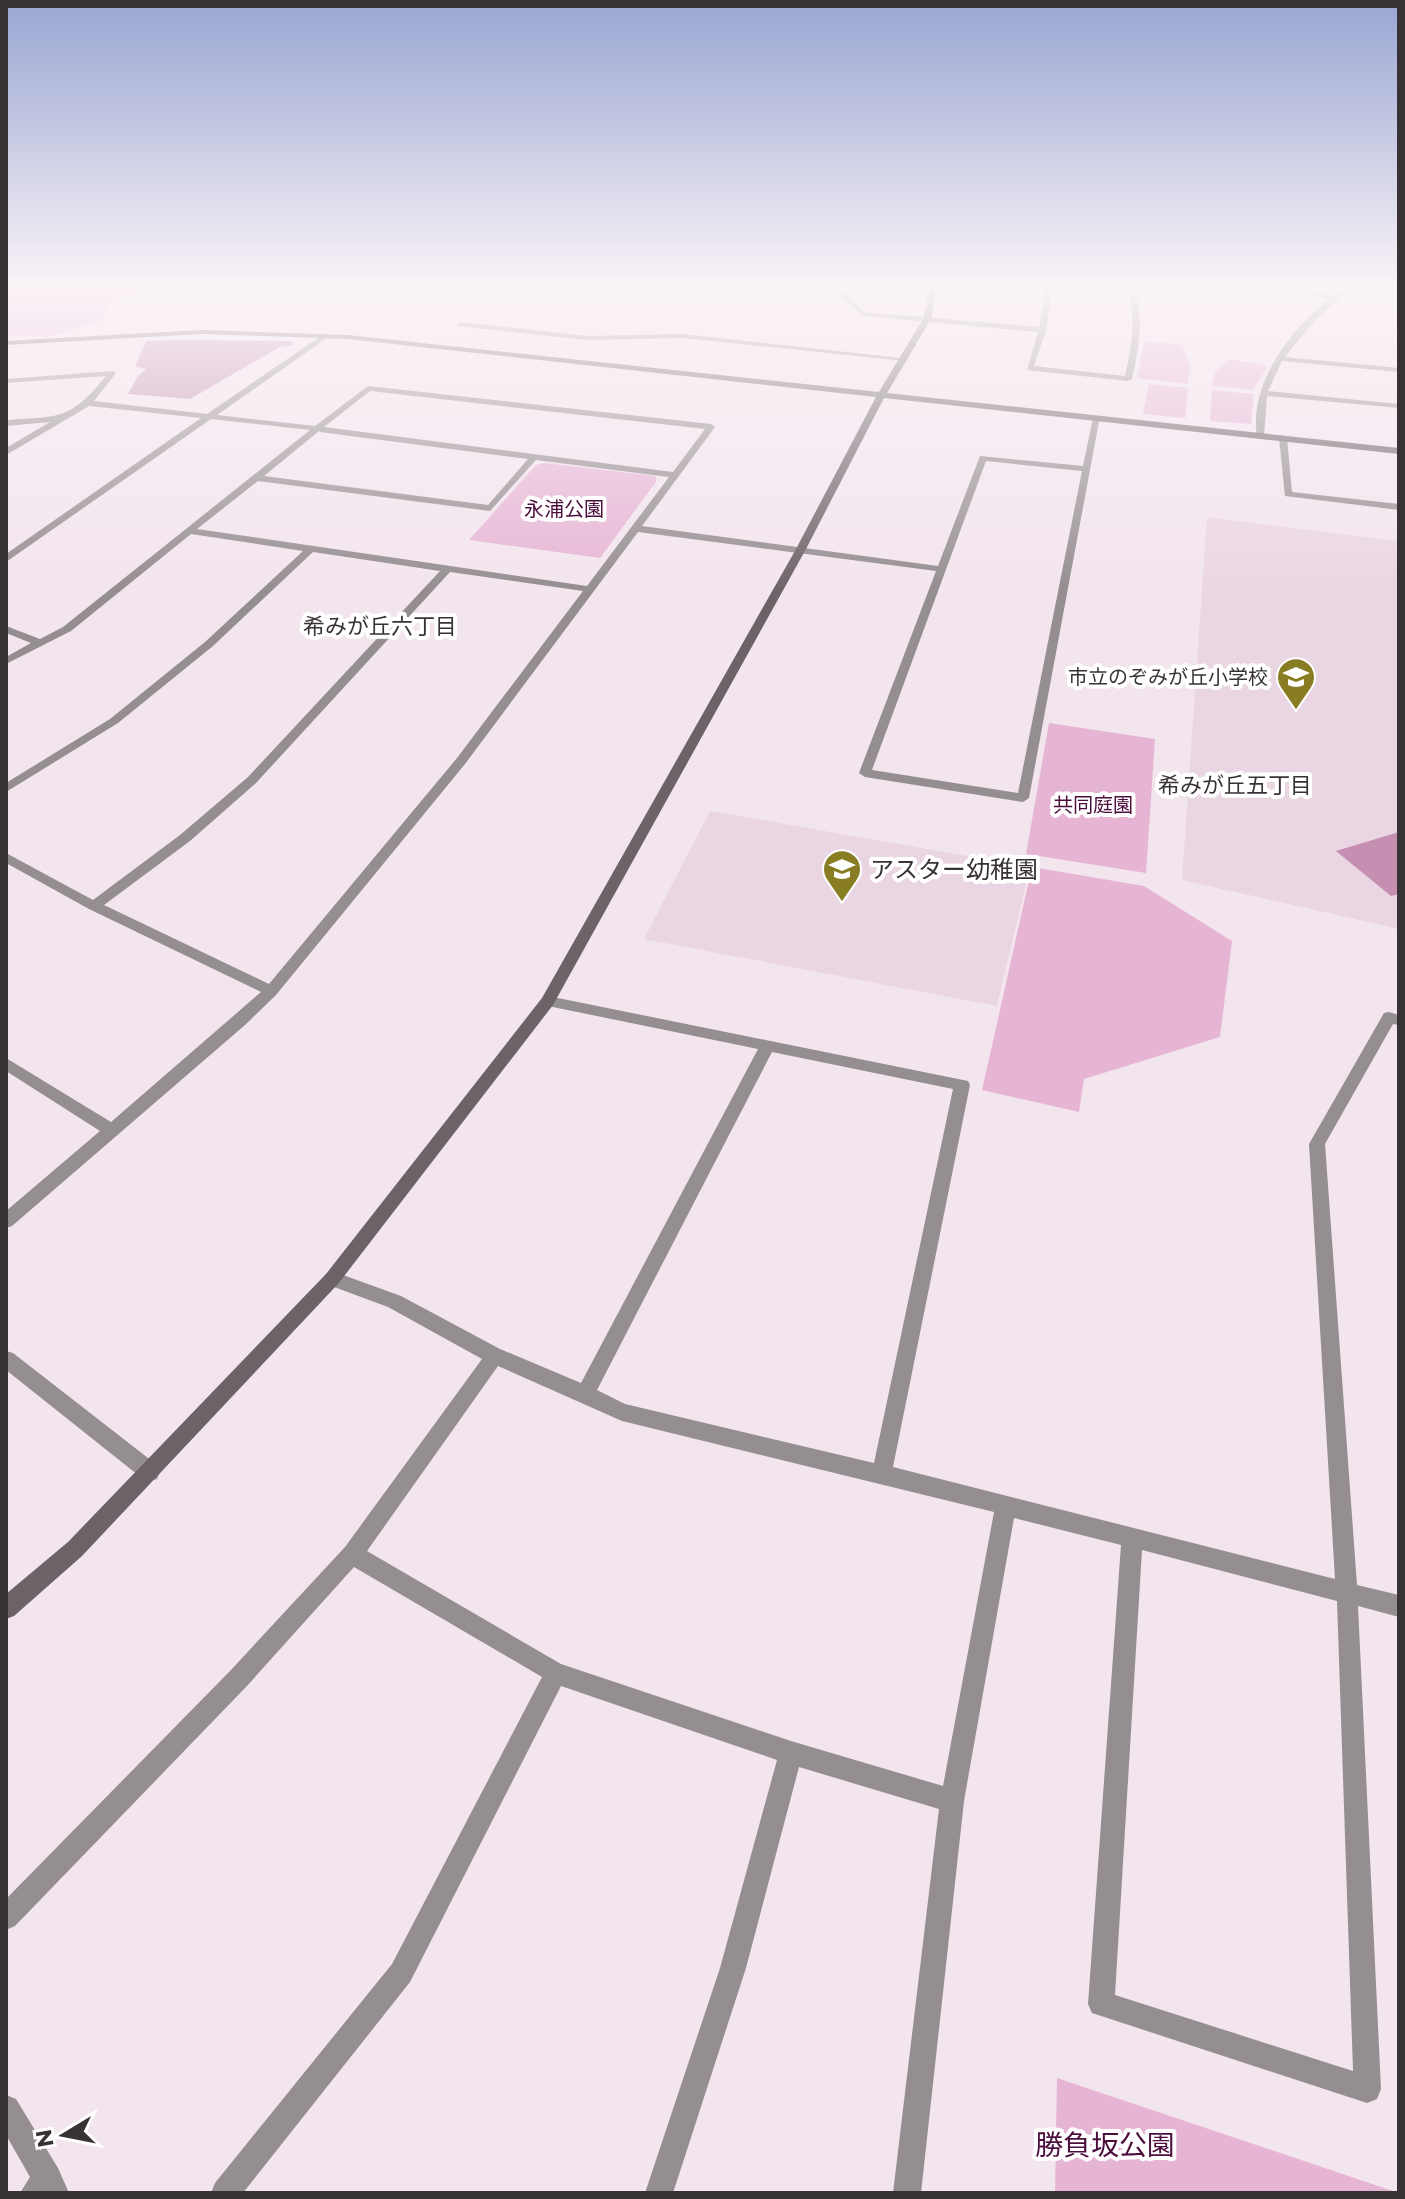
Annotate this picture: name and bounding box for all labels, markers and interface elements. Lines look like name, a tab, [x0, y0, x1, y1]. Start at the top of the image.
park label: 永浦公園	[524, 497, 604, 521]
district label: 希みが丘六丁目	[303, 613, 457, 640]
school or university icon: 市立のぞみが丘小学校	[1275, 656, 1317, 711]
place label: 市立のぞみが丘小学校	[1068, 665, 1268, 689]
district label: 希みが丘五丁目	[1158, 772, 1312, 799]
park label: 共同庭園	[1053, 793, 1133, 817]
school or university icon: アスター幼稚園	[821, 848, 863, 903]
place label: アスター幼稚園	[870, 855, 1038, 884]
north arrow	[24, 2095, 104, 2175]
text: N	[30, 2127, 60, 2149]
park label: 勝負坂公園	[1035, 2128, 1175, 2162]

